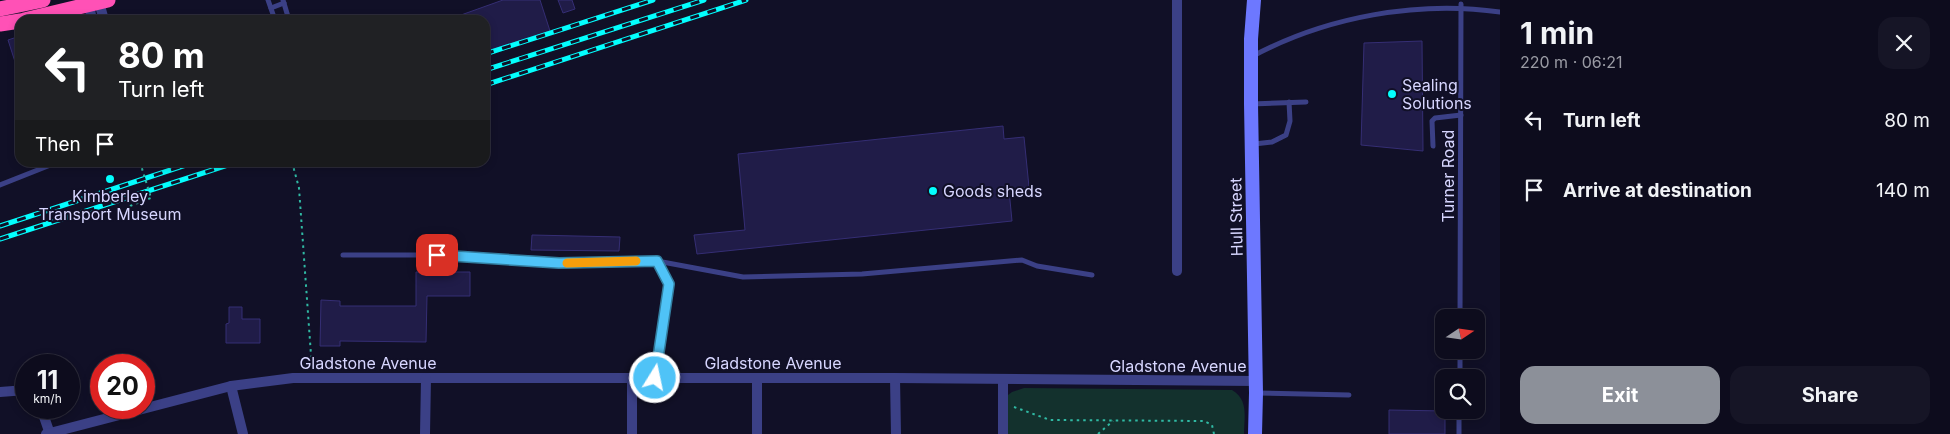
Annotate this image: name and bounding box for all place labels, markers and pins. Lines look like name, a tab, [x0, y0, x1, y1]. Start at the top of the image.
place label: Sealing Solutions	[1402, 75, 1472, 113]
marker: Sealing Solutions	[1386, 88, 1398, 100]
marker: Kimberley Transport Museum	[104, 173, 116, 185]
place label: Goods sheds	[943, 181, 1042, 201]
marker: Goods sheds	[927, 185, 939, 197]
place label: Kimberley Transport Museum	[39, 186, 181, 224]
pin	[416, 234, 458, 276]

